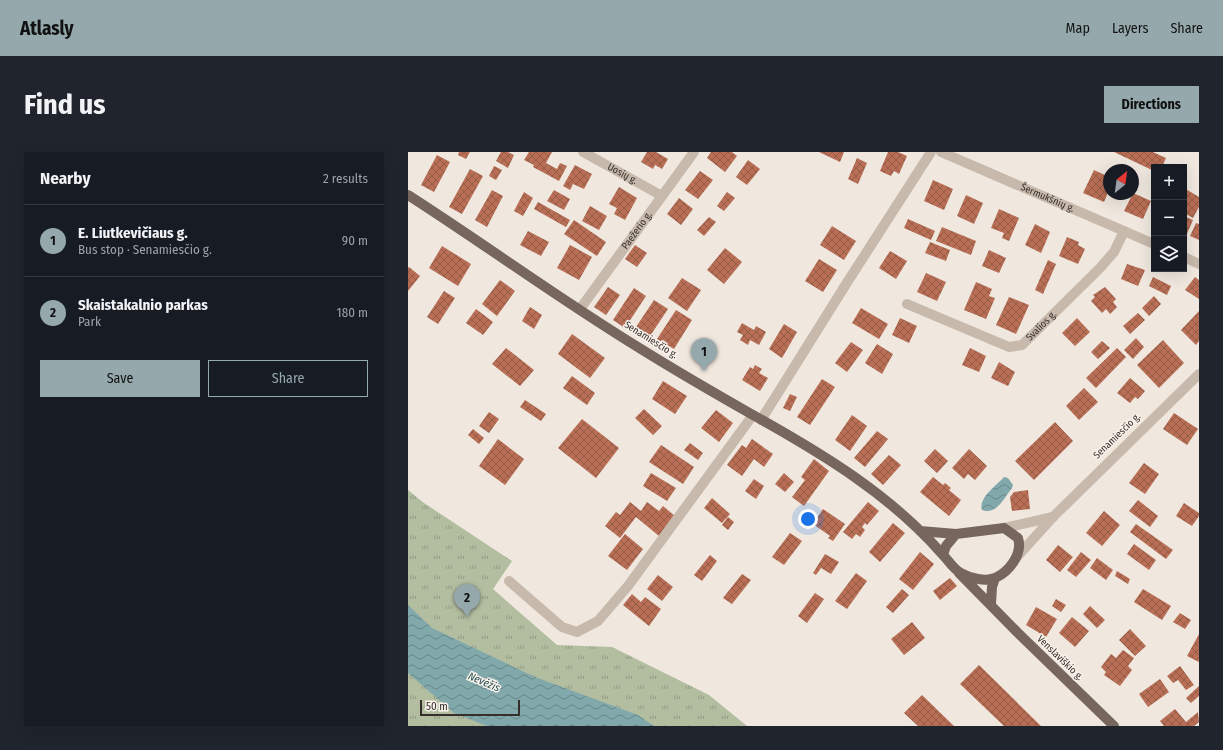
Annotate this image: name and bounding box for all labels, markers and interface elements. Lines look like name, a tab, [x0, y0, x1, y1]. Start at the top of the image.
text: Atlasly	[20, 17, 74, 40]
text: Map	[1066, 20, 1090, 37]
text: Layers	[1112, 20, 1148, 37]
text: Share	[1170, 20, 1203, 37]
button: Directions	[1104, 86, 1199, 123]
text: Find us	[24, 88, 106, 121]
street label: Uosių g.	[605, 161, 639, 187]
north arrow	[1103, 164, 1139, 200]
map controls	[1151, 164, 1187, 272]
button: +	[1151, 164, 1187, 200]
text: Nearby	[40, 168, 91, 189]
text: 2 results	[323, 171, 368, 186]
street label: Šermukšnių g.	[1019, 179, 1076, 215]
button: −	[1151, 200, 1187, 236]
street label: Paežerio g.	[619, 209, 655, 252]
text: E. Liutkevičiaus g.	[78, 224, 188, 242]
text: 1	[50, 233, 56, 248]
text: 90 m	[342, 233, 368, 248]
button: layers	[1151, 236, 1187, 272]
text: Bus stop · Senamiesčio g.	[78, 242, 212, 257]
text: Skaistakalnio parkas	[78, 296, 208, 314]
text: 2	[50, 305, 56, 320]
text: 180 m	[337, 305, 368, 320]
street label: Svalios g.	[1024, 308, 1059, 344]
text: Park	[78, 314, 101, 329]
street label: Senamiesčio g.	[622, 319, 680, 361]
pin: 1	[691, 338, 717, 371]
button: Save	[40, 360, 200, 397]
button: Share	[208, 360, 368, 397]
street label: Senamiesčio g.	[1091, 411, 1143, 461]
your location	[798, 509, 818, 529]
pin: 2	[454, 584, 480, 617]
street label: Venslaviškio g.	[1034, 633, 1086, 683]
water label: Nevėžis	[466, 669, 502, 695]
scale bar	[420, 698, 520, 717]
text: 50 m	[426, 700, 448, 713]

